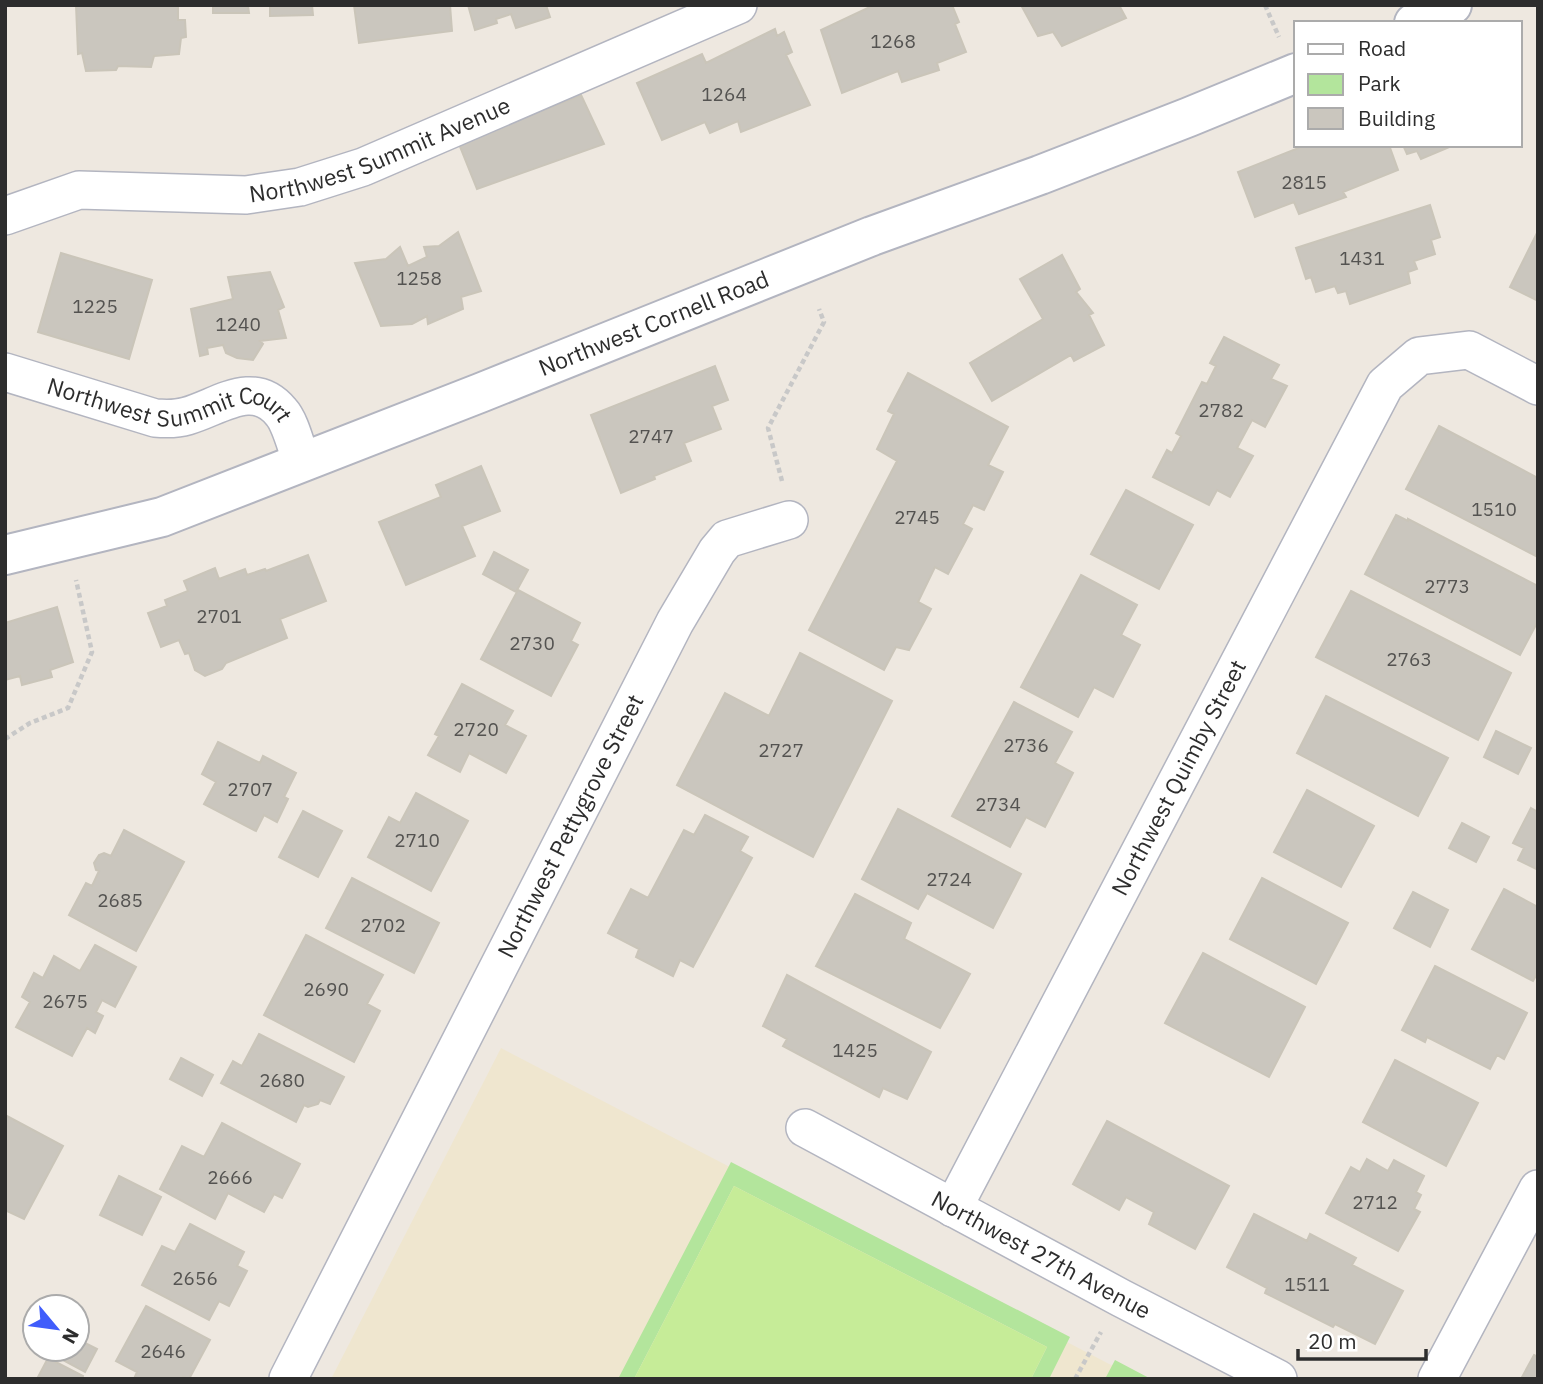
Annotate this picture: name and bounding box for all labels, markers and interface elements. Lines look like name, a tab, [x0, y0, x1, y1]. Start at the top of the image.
legend	[1294, 21, 1522, 147]
house number: 1268	[870, 29, 916, 53]
text: Road	[1358, 34, 1406, 62]
text: Park	[1358, 69, 1401, 97]
house number: 1264	[701, 82, 747, 106]
street label: Northwest Summit Avenue	[247, 89, 514, 208]
text: Building	[1358, 104, 1435, 132]
house number: 2815	[1281, 170, 1327, 194]
house number: 1431	[1339, 246, 1385, 270]
street label: Northwest Cornell Road	[534, 263, 773, 382]
house number: 1258	[396, 266, 442, 290]
house number: 1225	[72, 294, 118, 318]
house number: 1240	[215, 312, 261, 336]
street label: Northwest Summit Court	[44, 370, 300, 433]
house number: 2782	[1198, 398, 1244, 422]
house number: 2747	[628, 424, 674, 448]
house number: 1510	[1471, 497, 1517, 521]
house number: 2745	[894, 505, 940, 529]
house number: 2773	[1424, 574, 1470, 598]
house number: 2701	[196, 604, 242, 628]
house number: 2730	[509, 631, 555, 655]
house number: 2763	[1386, 647, 1432, 671]
street label: Northwest Quimby Street	[1104, 654, 1252, 900]
street label: Northwest Pettygrove Street	[490, 689, 650, 962]
house number: 2720	[453, 717, 499, 741]
house number: 2736	[1003, 733, 1049, 757]
house number: 2727	[758, 738, 804, 762]
house number: 2707	[227, 777, 273, 801]
house number: 2734	[975, 792, 1021, 816]
house number: 2710	[394, 828, 440, 852]
house number: 2724	[926, 867, 972, 891]
house number: 2685	[97, 888, 143, 912]
house number: 2702	[360, 913, 406, 937]
house number: 2690	[303, 977, 349, 1001]
house number: 2675	[42, 989, 88, 1013]
house number: 1425	[832, 1038, 878, 1062]
house number: 2680	[259, 1068, 305, 1092]
house number: 2666	[207, 1165, 253, 1189]
street label: Northwest 27th Avenue	[927, 1183, 1156, 1325]
house number: 2712	[1352, 1190, 1398, 1214]
house number: 2656	[172, 1266, 218, 1290]
house number: 1511	[1284, 1272, 1330, 1296]
north arrow	[21, 1293, 91, 1363]
scale bar	[1298, 1318, 1426, 1362]
text: N	[57, 1324, 85, 1348]
text: 20 m	[1308, 1327, 1357, 1355]
house number: 2646	[140, 1339, 186, 1363]

